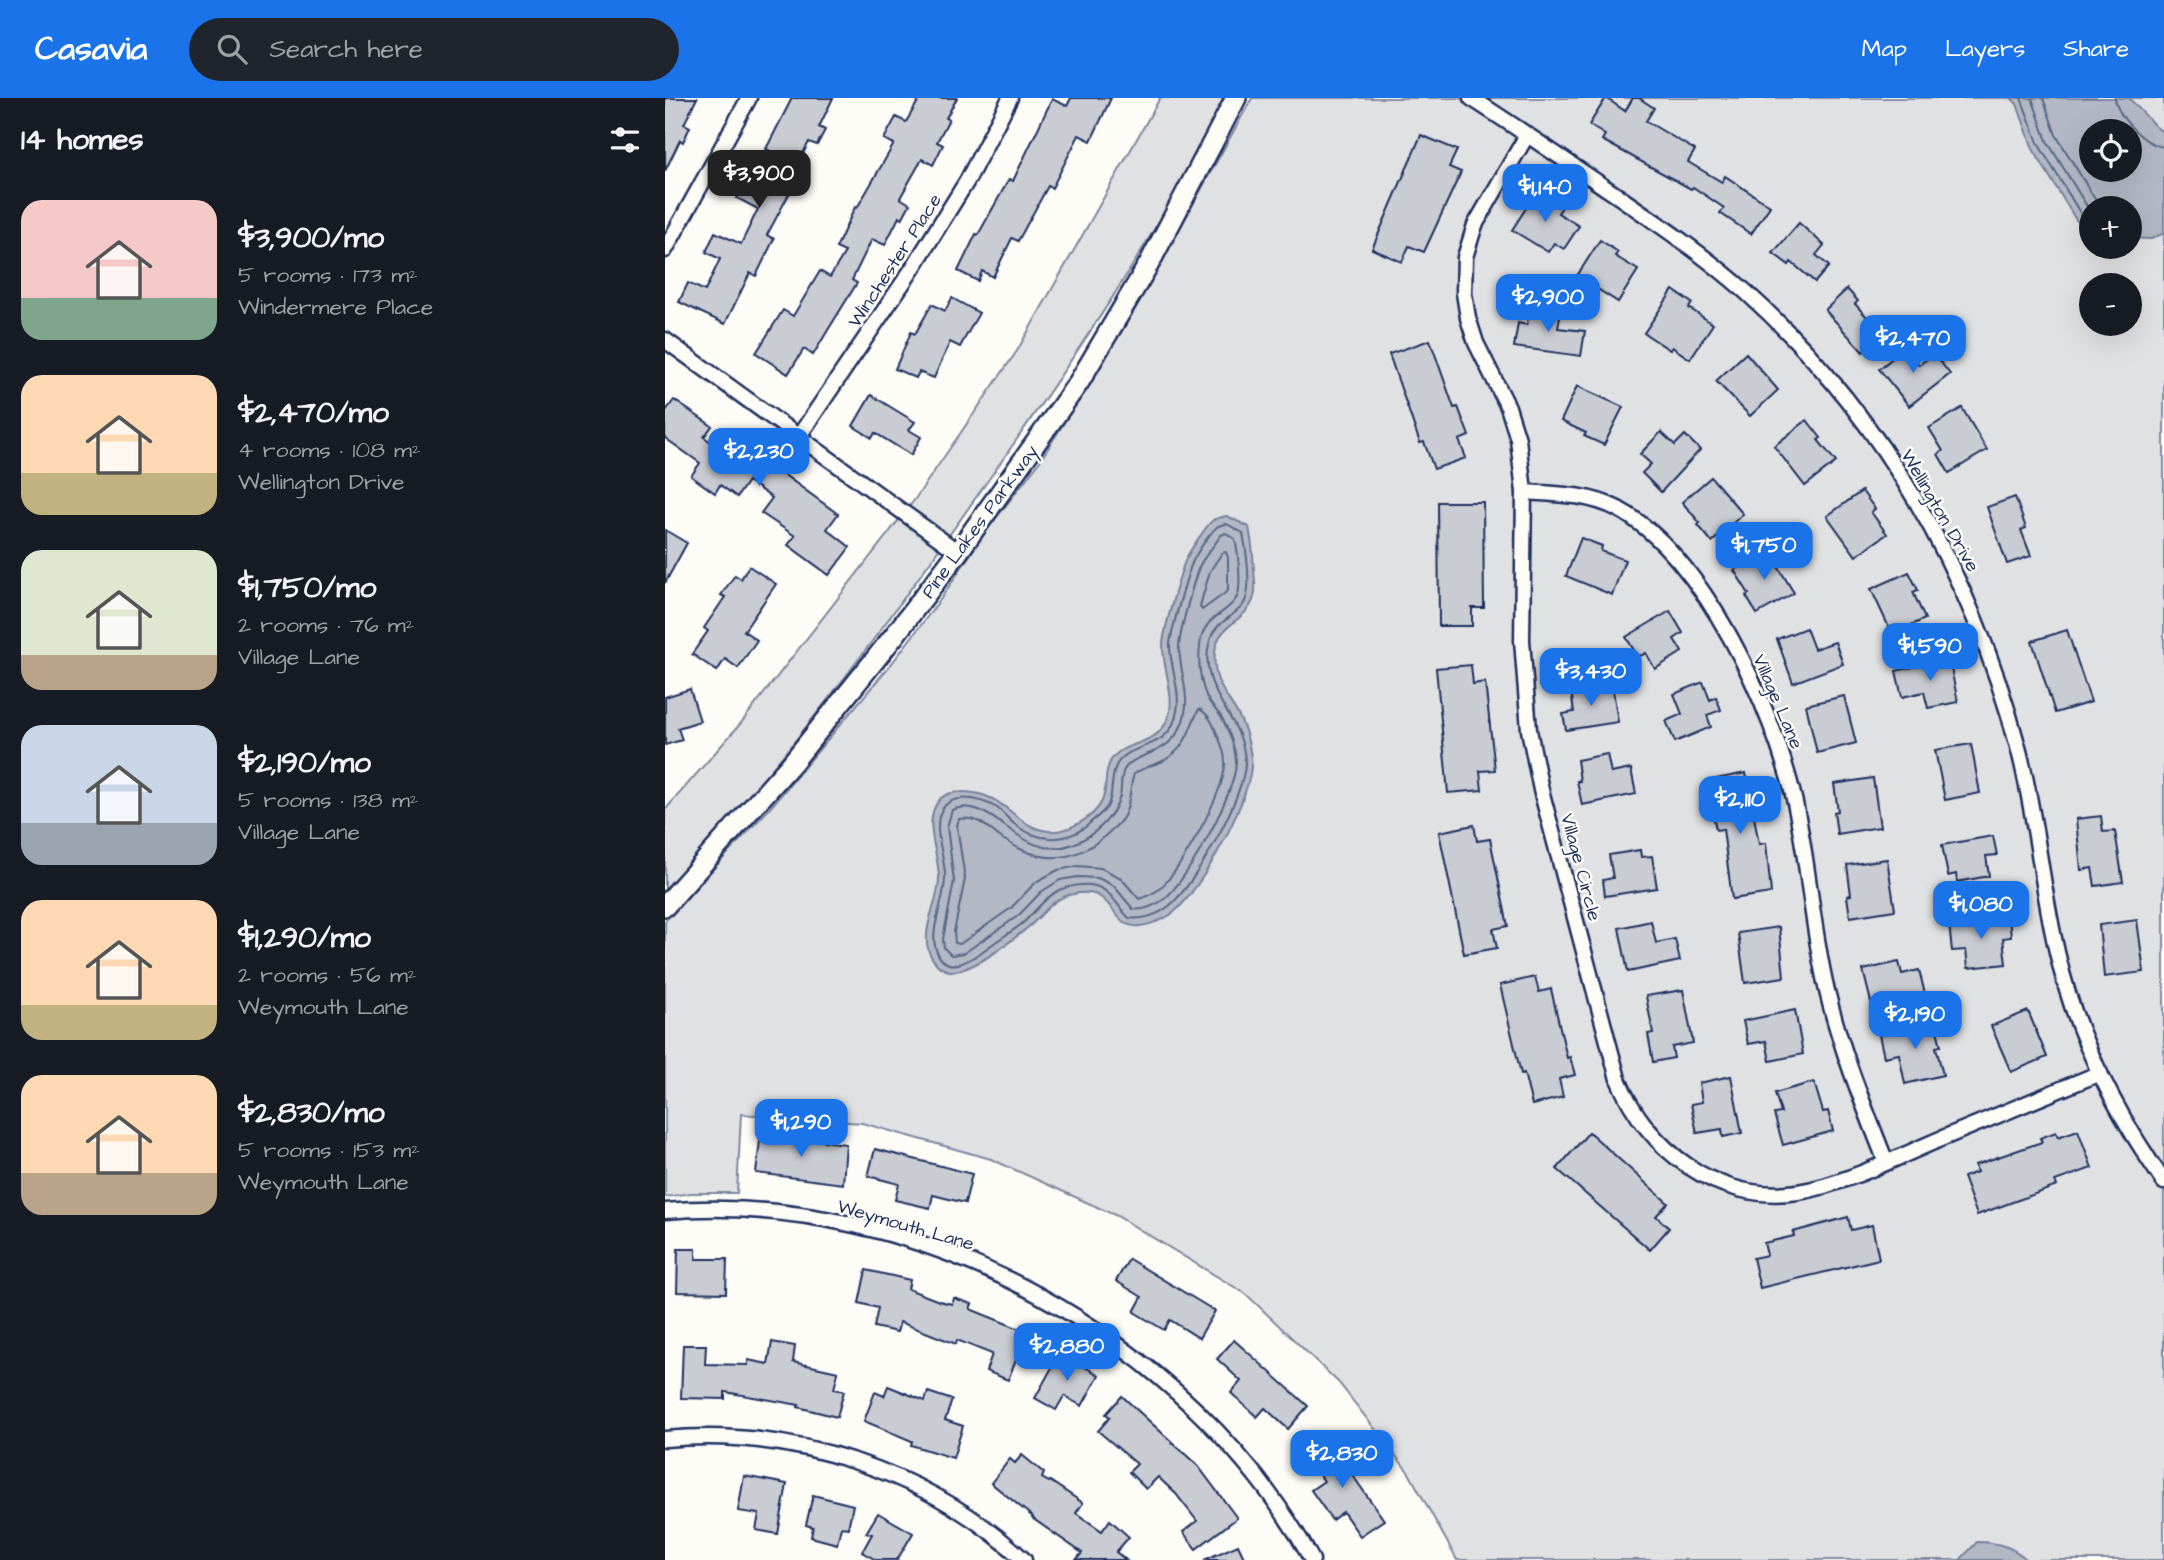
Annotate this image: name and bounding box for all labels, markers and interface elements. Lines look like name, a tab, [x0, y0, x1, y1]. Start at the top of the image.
search box	[189, 18, 679, 81]
text: Casavia	[35, 26, 147, 72]
icon: search	[213, 30, 251, 68]
text: Search here	[269, 31, 423, 67]
text: Map	[1862, 32, 1907, 66]
text: Layers	[1945, 32, 2025, 66]
text: Share	[2063, 32, 2129, 66]
text: 14 homes	[21, 119, 144, 161]
map controls	[2079, 119, 2142, 336]
button: locate	[2079, 119, 2142, 182]
icon: filters	[606, 121, 644, 159]
pin: $3,900	[702, 150, 816, 210]
text: $3,900	[724, 157, 794, 189]
pin: $1,140	[1488, 164, 1602, 224]
text: $1,140	[1519, 171, 1571, 203]
street label: Winchester Place	[842, 189, 949, 333]
button: +	[2079, 196, 2142, 259]
text: $3,900/mo	[238, 217, 384, 259]
icon: home	[77, 228, 161, 312]
text: 5 rooms · 173 m²	[238, 259, 418, 291]
button: −	[2079, 273, 2142, 336]
pin: $2,900	[1491, 274, 1605, 334]
text: $2,900	[1512, 281, 1584, 313]
text: Windermere Place	[238, 291, 433, 323]
pin: $2,470	[1856, 316, 1970, 375]
text: $2,470	[1876, 322, 1950, 354]
text: $2,470/mo	[238, 392, 389, 434]
icon: home	[77, 403, 161, 487]
pin: $2,230	[702, 428, 816, 488]
text: 4 rooms · 108 m²	[238, 434, 421, 466]
text: $2,230	[724, 435, 794, 467]
street label: Pine Lakes Parkway	[915, 439, 1046, 605]
street label: Wellington Drive	[1893, 444, 1986, 578]
text: Wellington Drive	[238, 466, 405, 498]
pin: $1,750	[1707, 522, 1821, 582]
text: $1,750	[1732, 529, 1796, 561]
text: $1,750/mo	[238, 567, 376, 609]
icon: home	[77, 578, 161, 662]
text: 2 rooms · 76 m²	[238, 609, 414, 641]
pin: $1,590	[1873, 624, 1987, 683]
text: $1,590	[1898, 630, 1962, 662]
text: Village Lane	[238, 641, 360, 673]
pin: $3,430	[1534, 648, 1648, 708]
street label: Village Lane	[1745, 650, 1810, 754]
text: $3,430	[1556, 655, 1626, 687]
text: $2,190/mo	[238, 742, 371, 784]
icon: home	[77, 753, 161, 837]
pin: $2,110	[1683, 776, 1797, 836]
text: $2,110	[1715, 783, 1765, 815]
text: 5 rooms · 138 m²	[238, 784, 418, 816]
street label: Village Circle	[1552, 811, 1608, 924]
text: Village Lane	[238, 816, 360, 848]
pin: $1,080	[1924, 882, 2038, 941]
text: $1,080	[1949, 888, 2013, 920]
text: $1,290/mo	[238, 917, 371, 959]
icon: home	[77, 928, 161, 1012]
text: 2 rooms · 56 m²	[238, 959, 416, 991]
text: Weymouth Lane	[238, 991, 409, 1023]
pin: $2,190	[1858, 992, 1972, 1051]
text: $2,190	[1885, 998, 1945, 1030]
text: $2,830/mo	[238, 1092, 385, 1134]
pin: $1,290	[744, 1100, 858, 1159]
icon: home	[77, 1103, 161, 1187]
text: $1,290	[771, 1106, 831, 1138]
text: 5 rooms · 153 m²	[238, 1134, 420, 1166]
text: Weymouth Lane	[238, 1166, 409, 1198]
street label: Weymouth Lane	[834, 1193, 977, 1259]
pin: $2,880	[1010, 1324, 1124, 1383]
text: $2,880	[1030, 1330, 1104, 1362]
pin: $2,830	[1285, 1430, 1399, 1490]
text: $2,830	[1306, 1437, 1378, 1469]

